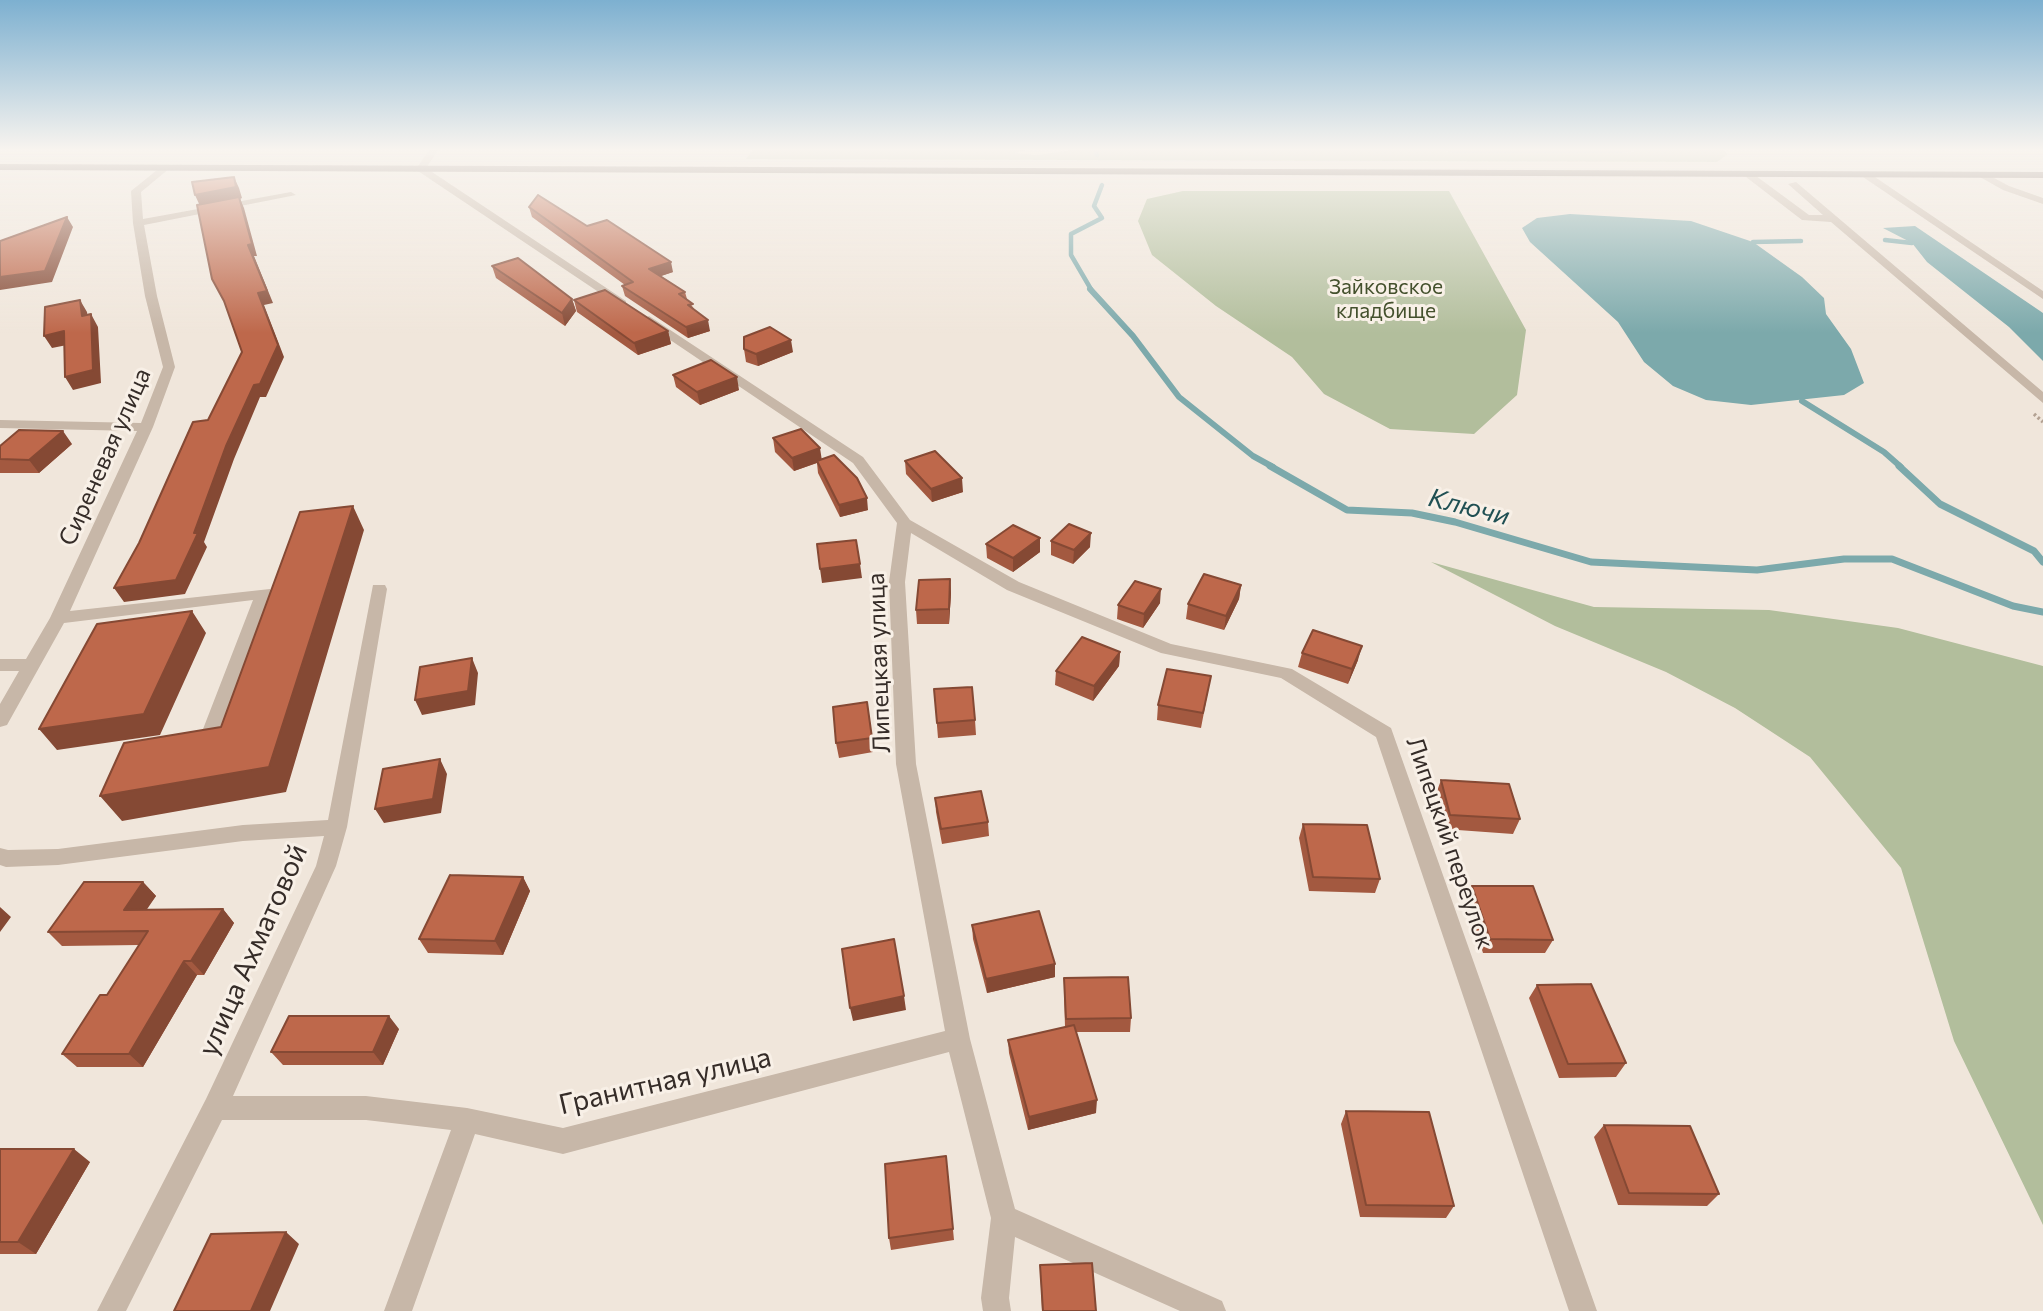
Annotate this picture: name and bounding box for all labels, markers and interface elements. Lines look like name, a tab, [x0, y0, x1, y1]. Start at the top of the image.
park label: Зайковское кладбище	[1329, 274, 1443, 324]
street label: Сиреневая улица	[53, 364, 157, 550]
water label: Ключи	[1425, 482, 1513, 532]
street label: Липецкая улица	[861, 572, 897, 754]
street label: Липецкий переулок	[1400, 733, 1500, 953]
street label: улица Ахматовой	[191, 839, 315, 1061]
street label: Гранитная улица	[556, 1040, 774, 1122]

